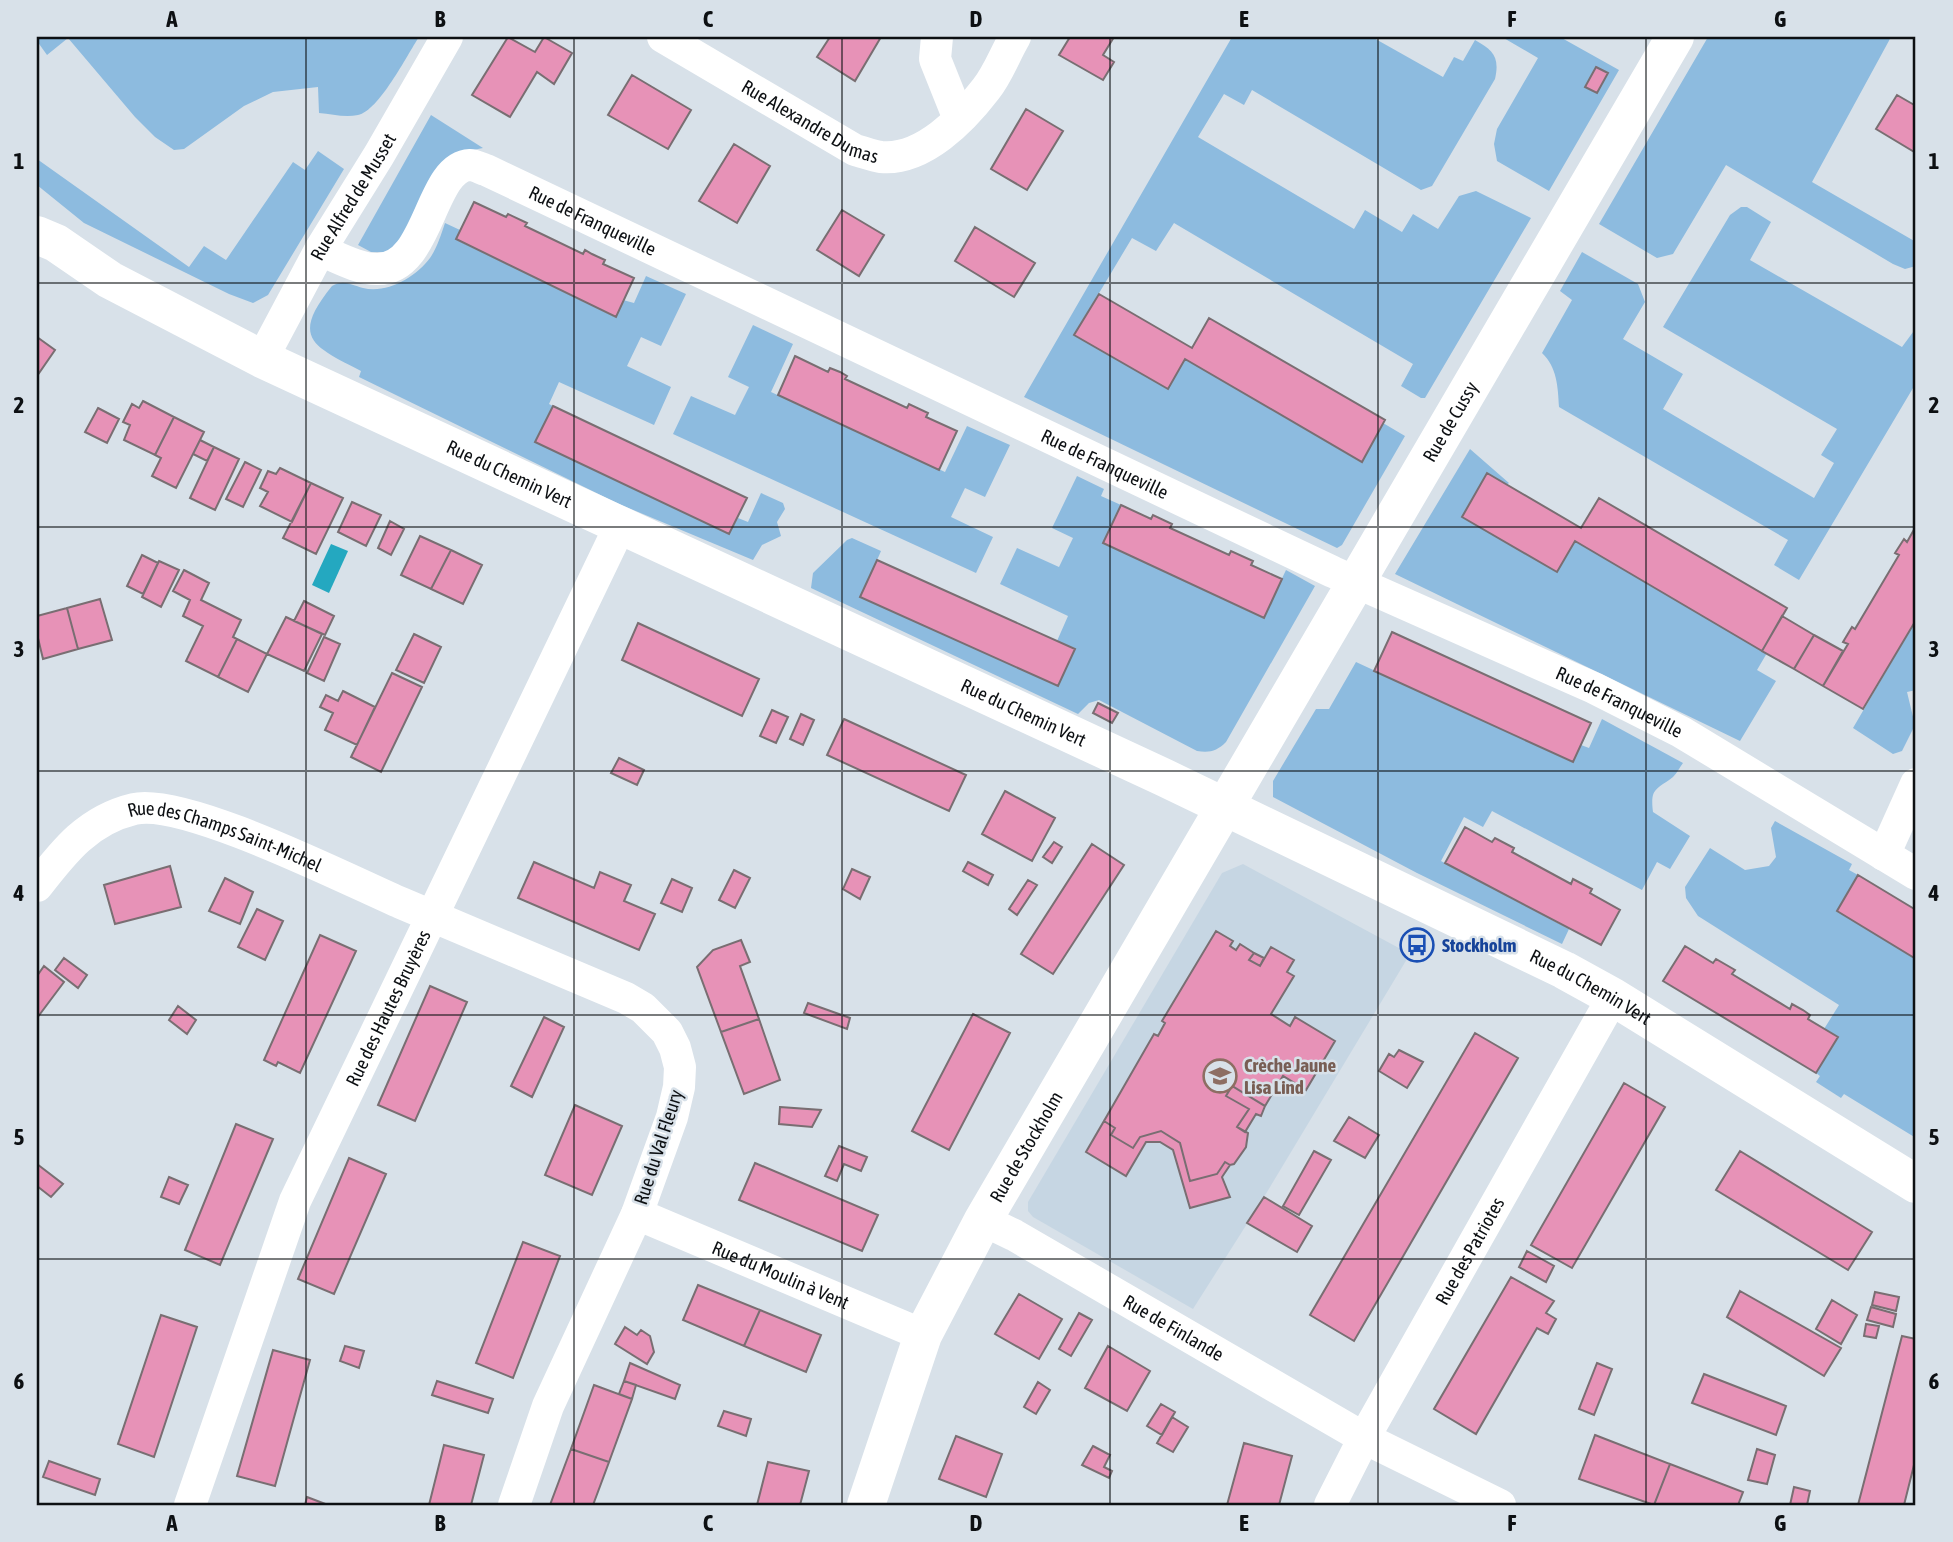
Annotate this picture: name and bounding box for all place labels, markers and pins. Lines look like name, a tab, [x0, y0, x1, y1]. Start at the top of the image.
bus stop icon: Stockholm	[1398, 926, 1436, 964]
place label: Stockholm	[1442, 934, 1516, 956]
place label: Crèche Jaune Lisa Lind	[1244, 1054, 1336, 1098]
school or university icon: Crèche Jaune Lisa Lind	[1201, 1057, 1239, 1095]

